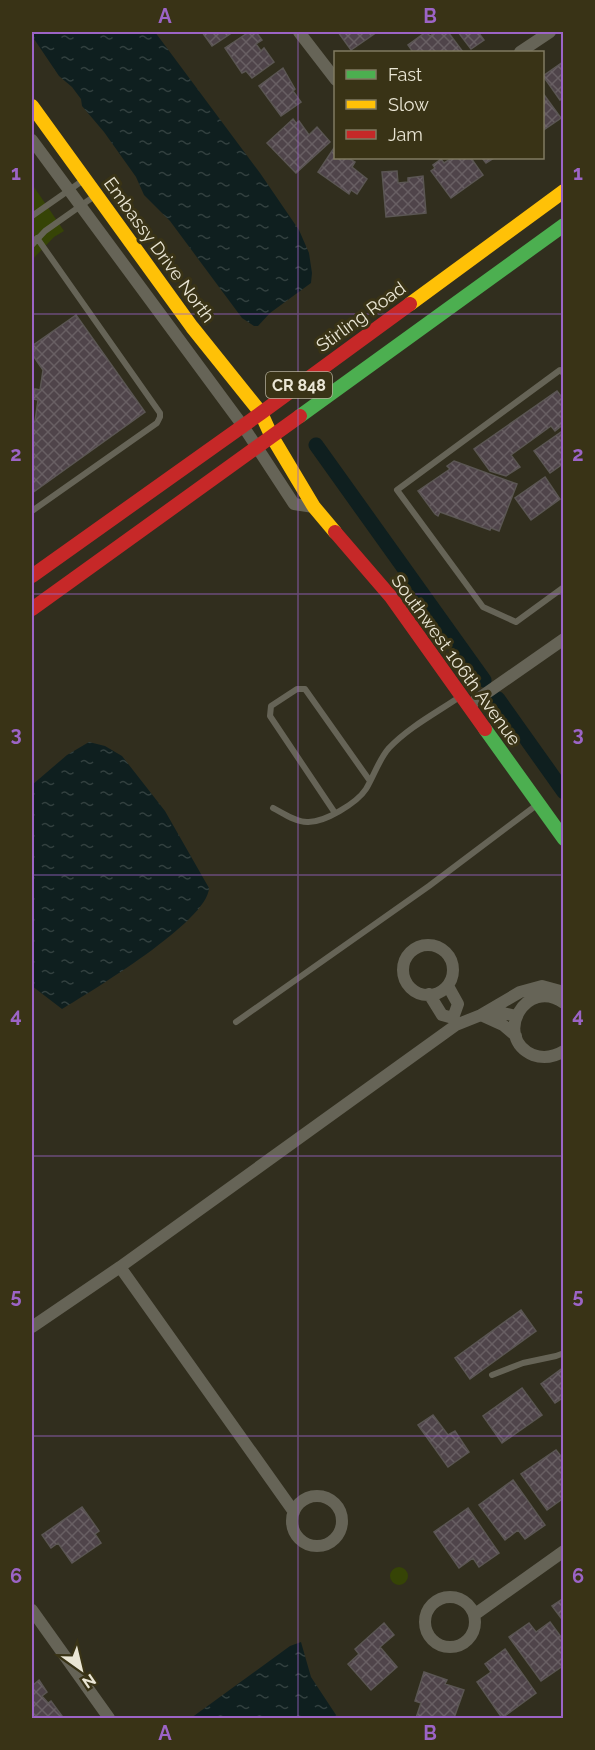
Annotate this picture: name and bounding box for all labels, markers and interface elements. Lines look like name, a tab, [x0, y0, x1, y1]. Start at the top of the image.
text: A	[158, 4, 172, 28]
text: B	[423, 4, 437, 28]
legend	[334, 51, 544, 159]
text: Fast	[388, 64, 422, 85]
text: Slow	[388, 94, 429, 115]
text: Jam	[388, 124, 423, 145]
text: 1	[11, 161, 21, 185]
text: 1	[573, 161, 583, 185]
street label: Embassy Drive North	[100, 173, 219, 326]
street label: Stirling Road	[312, 277, 409, 356]
road number: CR 848	[266, 372, 332, 398]
text: 2	[10, 442, 22, 466]
text: 2	[572, 442, 584, 466]
street label: Southwest 106th Avenue	[387, 570, 526, 750]
text: 3	[10, 722, 22, 746]
text: 3	[572, 722, 584, 746]
text: 4	[10, 1003, 22, 1027]
text: 4	[572, 1003, 584, 1027]
text: 5	[10, 1284, 22, 1308]
text: 5	[572, 1284, 584, 1308]
text: 6	[10, 1564, 22, 1588]
text: 6	[572, 1564, 584, 1588]
north arrow	[51, 1639, 111, 1699]
text: N	[79, 1670, 99, 1692]
text: A	[158, 1721, 172, 1745]
text: B	[423, 1721, 437, 1745]

